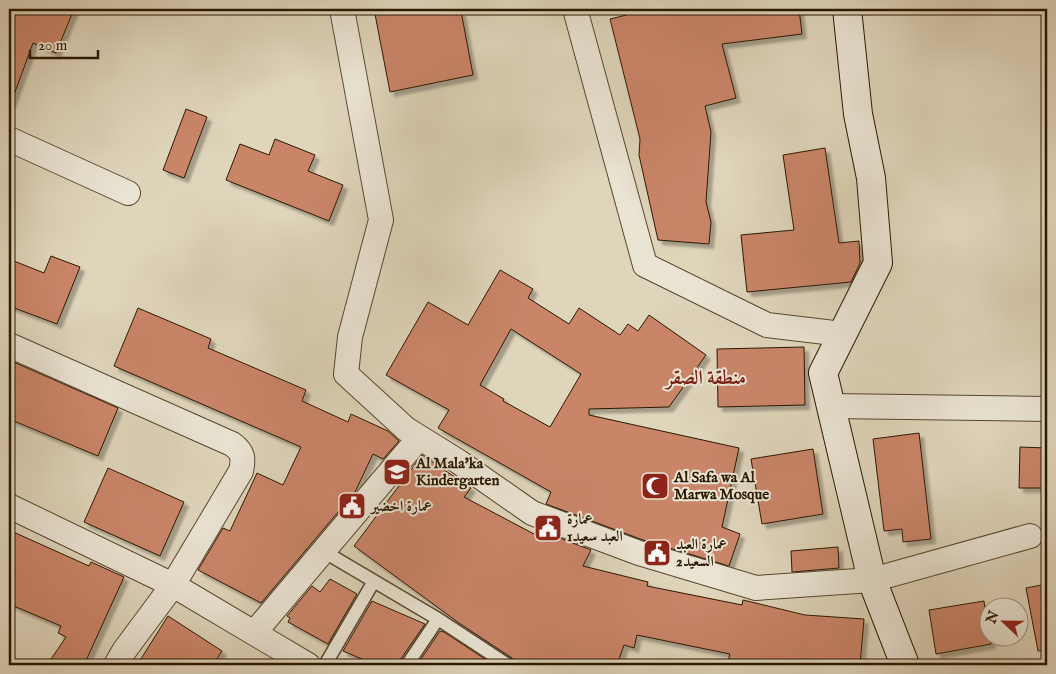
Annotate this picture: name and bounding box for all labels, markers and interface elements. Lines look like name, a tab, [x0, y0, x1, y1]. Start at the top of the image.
scale bar	[30, 28, 98, 60]
text: 20 m	[38, 36, 68, 55]
district label: منطقة الصقر	[664, 366, 746, 391]
place label: Al Mala'ka Kindergarten	[415, 454, 499, 490]
school or university icon: Al Mala'ka Kindergarten	[382, 457, 412, 487]
place label: Al Safa wa Al Marwa Mosque	[673, 468, 769, 504]
mosque icon: Al Safa wa Al Marwa Mosque	[640, 471, 670, 501]
public building icon: عمارة اخضير	[337, 491, 367, 521]
place label: عمارة اخضير	[369, 497, 432, 516]
place label: عمارة العبد سعيد1	[567, 510, 623, 546]
public building icon: عمارة العبد سعيد1	[533, 513, 563, 543]
place label: عمارة العبد السعيد2	[676, 535, 727, 571]
public building icon: عمارة العبد السعيد2	[642, 538, 672, 568]
north arrow	[978, 596, 1028, 646]
text: N	[982, 609, 1003, 627]

